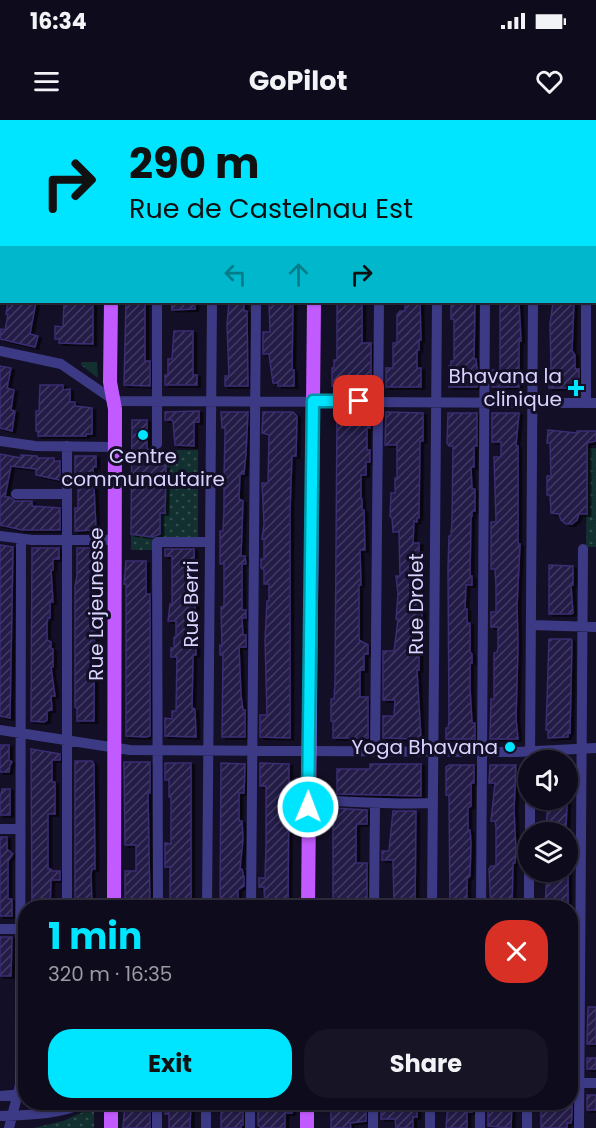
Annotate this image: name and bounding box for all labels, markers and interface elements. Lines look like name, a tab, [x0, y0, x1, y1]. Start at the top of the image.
text: 16:34	[30, 6, 87, 37]
text: GoPilot	[249, 62, 347, 99]
icon: menu	[30, 65, 63, 98]
icon: heart	[533, 65, 566, 98]
text: 290 m	[129, 134, 260, 193]
icon: right	[30, 144, 108, 222]
text: Rue de Castelnau Est	[129, 190, 413, 227]
icon: left	[219, 258, 252, 291]
icon: ahead	[282, 258, 315, 291]
icon: right	[345, 258, 378, 291]
place label: Bhavana la clinique	[449, 362, 562, 413]
pin	[333, 375, 384, 426]
marker: Bhavana la clinique	[567, 379, 585, 397]
icon: arrive	[342, 384, 375, 417]
marker: Centre communautaire	[136, 428, 150, 442]
place label: Centre communautaire	[61, 442, 225, 493]
street label: Rue Lajeunesse	[82, 527, 110, 681]
street label: Rue Drolet	[402, 553, 430, 655]
street label: Rue Berri	[177, 560, 205, 648]
place label: Yoga Bhavana	[352, 733, 498, 761]
marker: Yoga Bhavana	[503, 740, 517, 754]
map controls	[518, 750, 578, 882]
button: sound	[518, 750, 578, 810]
position arrow	[276, 775, 340, 839]
button: layers	[518, 822, 578, 882]
text: 1 min	[48, 911, 142, 962]
button: close	[485, 920, 548, 983]
text: 320 m · 16:35	[48, 960, 172, 988]
button: Exit	[48, 1029, 292, 1098]
button: Share	[304, 1029, 548, 1098]

